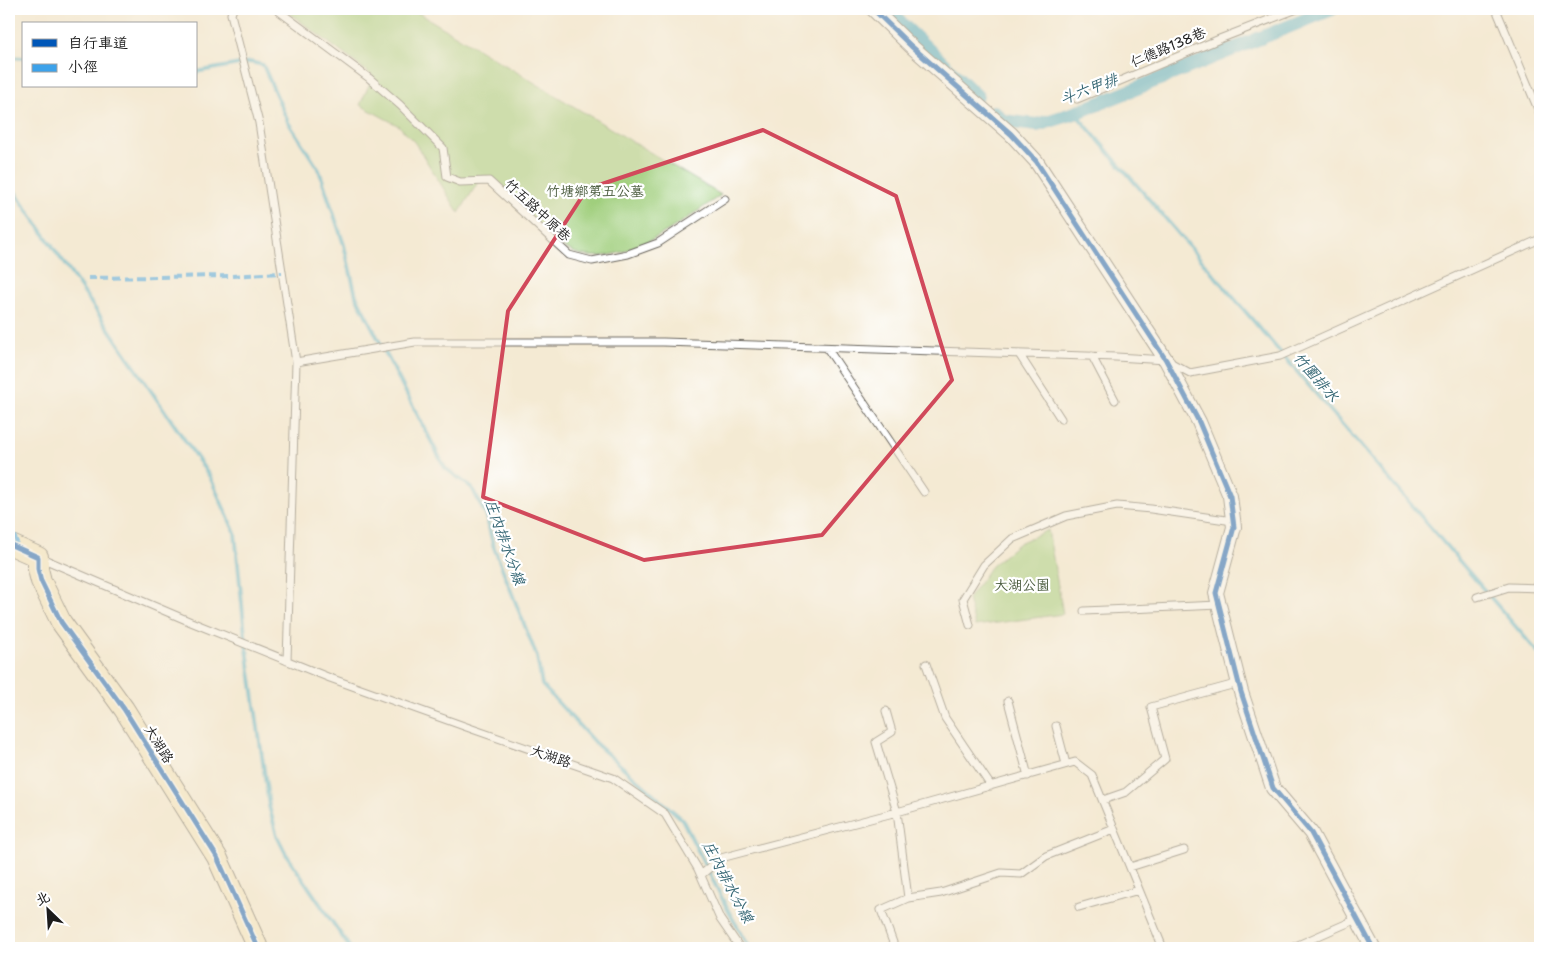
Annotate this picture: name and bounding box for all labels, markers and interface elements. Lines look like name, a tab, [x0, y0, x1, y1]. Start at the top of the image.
legend	[22, 22, 198, 88]
street label: 仁德路138巷	[1127, 23, 1209, 71]
text: 自行車道	[68, 33, 128, 53]
text: 小徑	[68, 57, 98, 77]
water label: 斗六甲排	[1057, 69, 1122, 109]
street label: 竹五路中原巷	[501, 175, 576, 246]
park label: 竹塘鄉第五公墓	[546, 182, 644, 200]
water label: 竹圍排水	[1289, 348, 1344, 407]
water label: 庄內排水分線	[480, 496, 530, 589]
park label: 大湖公園	[994, 576, 1050, 594]
street label: 大湖路	[140, 721, 178, 767]
street label: 大湖路	[528, 741, 574, 771]
water label: 庄內排水分線	[698, 838, 758, 927]
north arrow	[22, 884, 72, 934]
text: 北	[32, 887, 53, 909]

